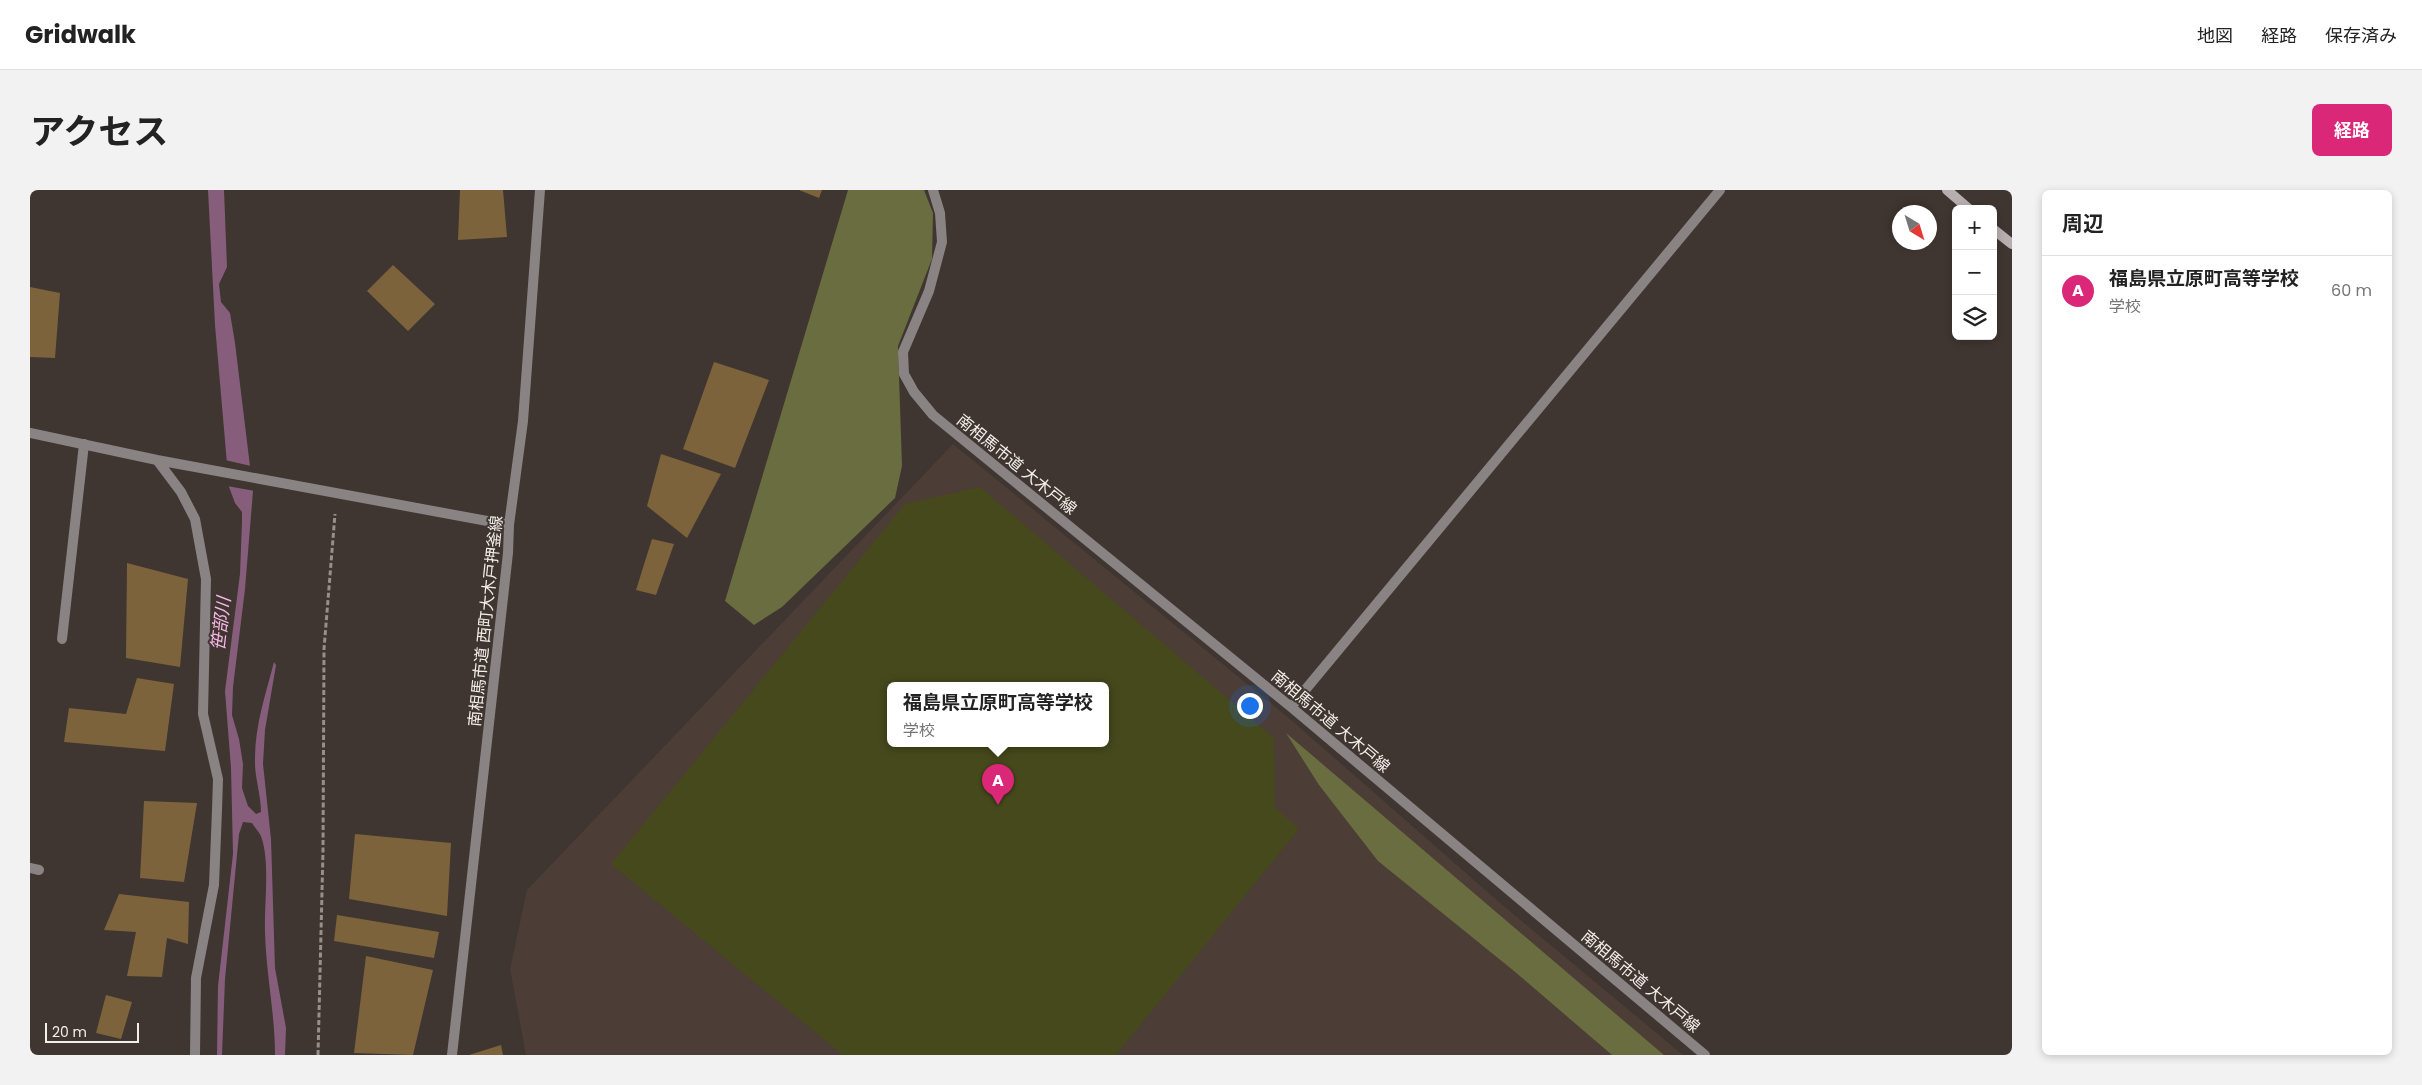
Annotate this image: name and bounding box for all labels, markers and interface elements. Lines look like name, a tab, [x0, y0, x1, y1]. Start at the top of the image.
text: Gridwalk	[25, 18, 136, 51]
text: 地図	[2197, 23, 2233, 48]
text: 経路	[2261, 23, 2297, 48]
text: 保存済み	[2325, 23, 2397, 48]
button: 経路	[2312, 104, 2392, 156]
text: アクセス	[30, 107, 168, 156]
north arrow	[1892, 205, 1937, 250]
map controls	[1952, 205, 1997, 340]
button: +	[1952, 205, 1997, 250]
text: 周辺	[2062, 209, 2104, 238]
button: −	[1952, 250, 1997, 295]
text: 福島県立原町高等学校	[2109, 265, 2299, 292]
text: A	[2072, 279, 2084, 302]
text: 60 m	[2331, 279, 2372, 302]
button: layers	[1952, 295, 1997, 340]
text: 学校	[2109, 295, 2141, 318]
street label: 南相馬市道 大木戸線	[952, 409, 1082, 520]
street label: 南相馬市道 西町大木戸押釜線	[463, 514, 508, 728]
water label: 笹部川	[205, 594, 236, 652]
street label: 南相馬市道 大木戸線	[1266, 665, 1395, 778]
popup	[887, 682, 1109, 747]
text: 福島県立原町高等学校	[903, 689, 1093, 716]
your location	[1237, 693, 1263, 719]
text: 学校	[903, 719, 935, 742]
pin: A	[982, 764, 1014, 805]
street label: 南相馬市道 大木戸線	[1576, 925, 1705, 1038]
scale bar	[45, 1020, 139, 1043]
text: 20 m	[52, 1022, 87, 1042]

